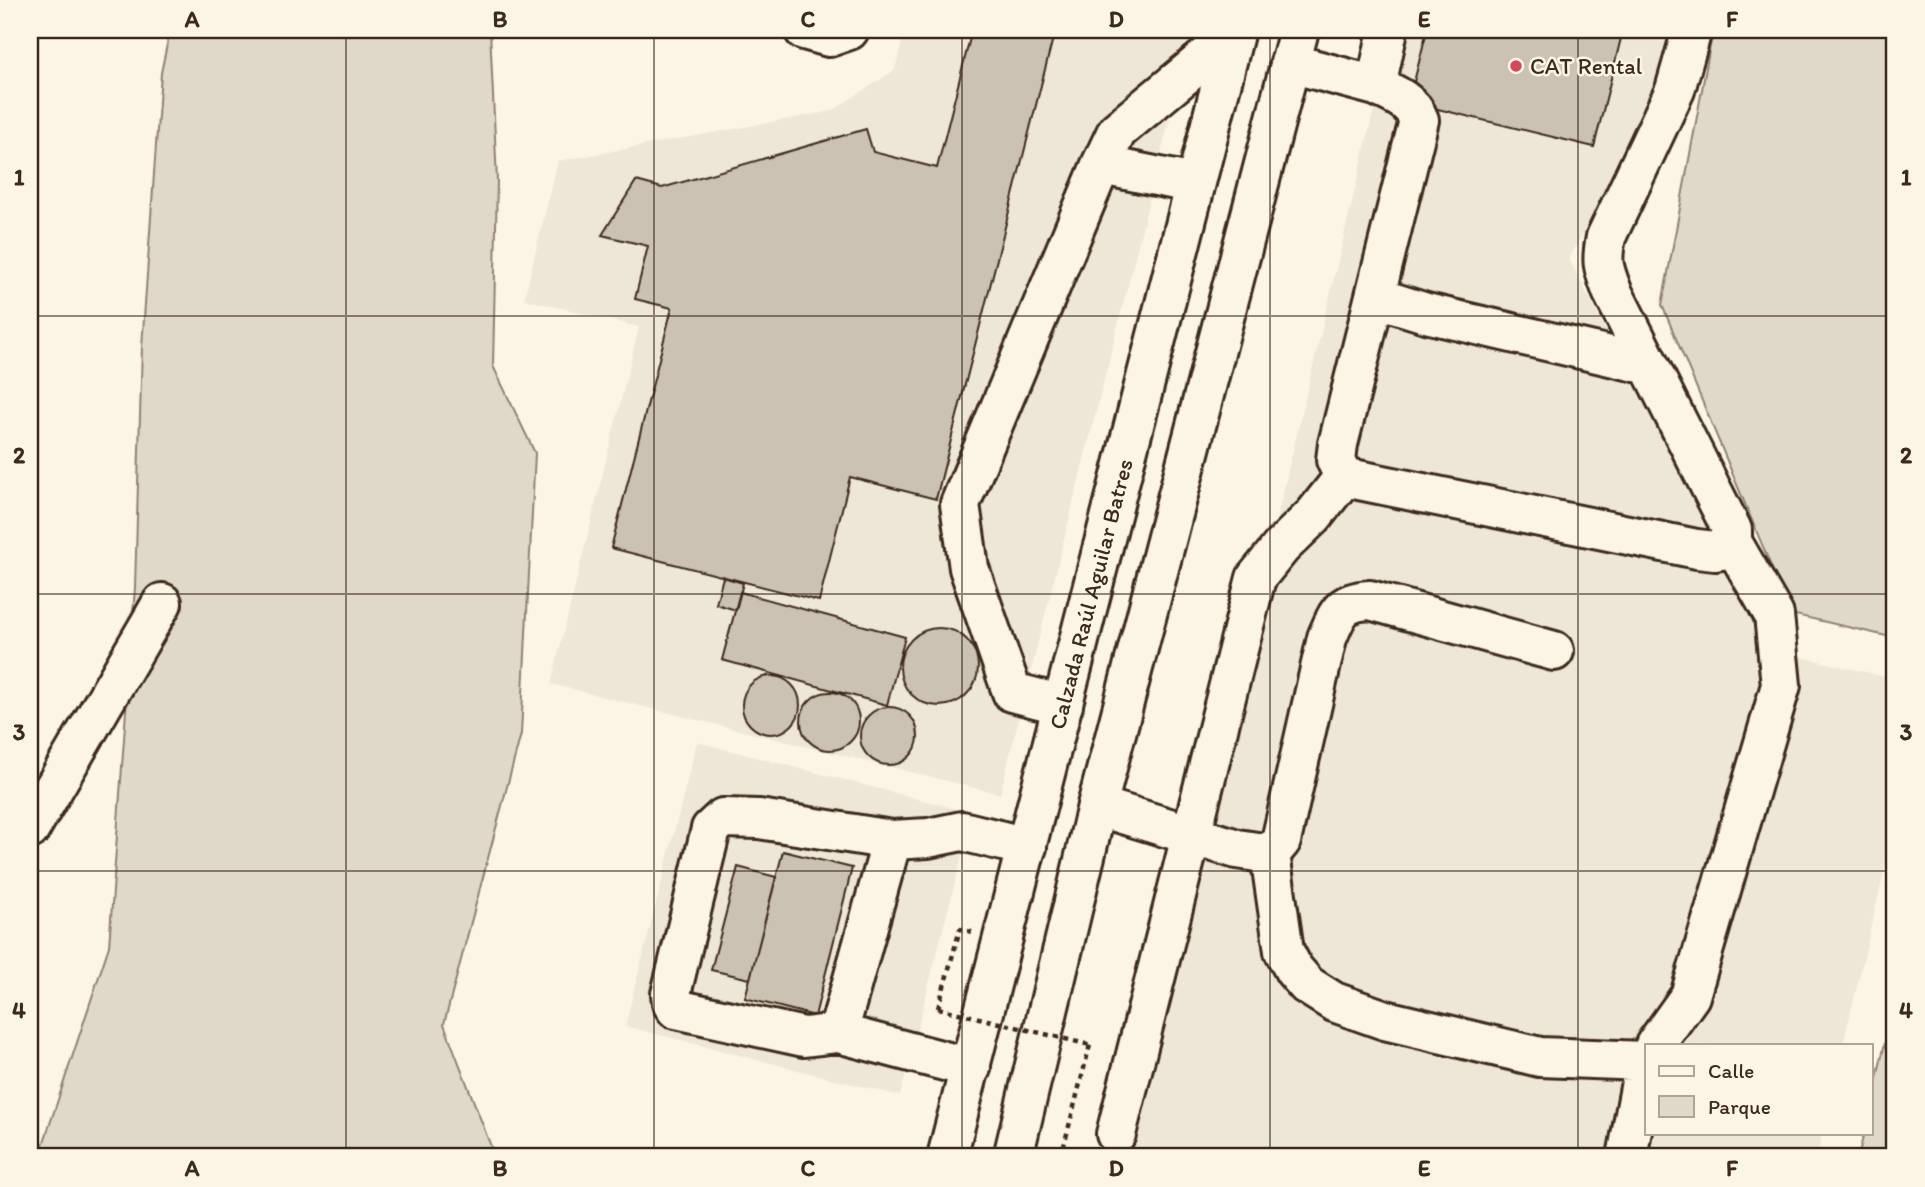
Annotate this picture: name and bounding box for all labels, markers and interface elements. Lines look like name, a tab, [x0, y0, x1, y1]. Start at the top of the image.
text: A	[184, 5, 200, 33]
text: B	[493, 5, 508, 33]
text: C	[801, 5, 816, 33]
text: D	[1108, 5, 1124, 33]
text: E	[1418, 5, 1431, 33]
text: F	[1726, 5, 1739, 33]
place label: CAT Rental	[1530, 52, 1643, 80]
marker: CAT Rental	[1508, 58, 1524, 74]
text: 1	[14, 163, 25, 191]
text: 1	[1901, 163, 1912, 191]
text: 2	[13, 441, 26, 469]
text: 2	[1900, 441, 1913, 469]
street label: Calzada Raúl Aguilar Batres	[1043, 456, 1139, 732]
text: 3	[13, 718, 26, 746]
text: 3	[1900, 718, 1913, 746]
text: 4	[12, 996, 26, 1024]
text: 4	[1899, 996, 1913, 1024]
legend	[1645, 1044, 1872, 1134]
text: Calle	[1708, 1058, 1754, 1083]
text: Parque	[1708, 1094, 1771, 1119]
text: A	[184, 1154, 200, 1182]
text: B	[493, 1154, 508, 1182]
text: C	[801, 1154, 816, 1182]
text: D	[1108, 1154, 1124, 1182]
text: E	[1418, 1154, 1431, 1182]
text: F	[1726, 1154, 1739, 1182]

